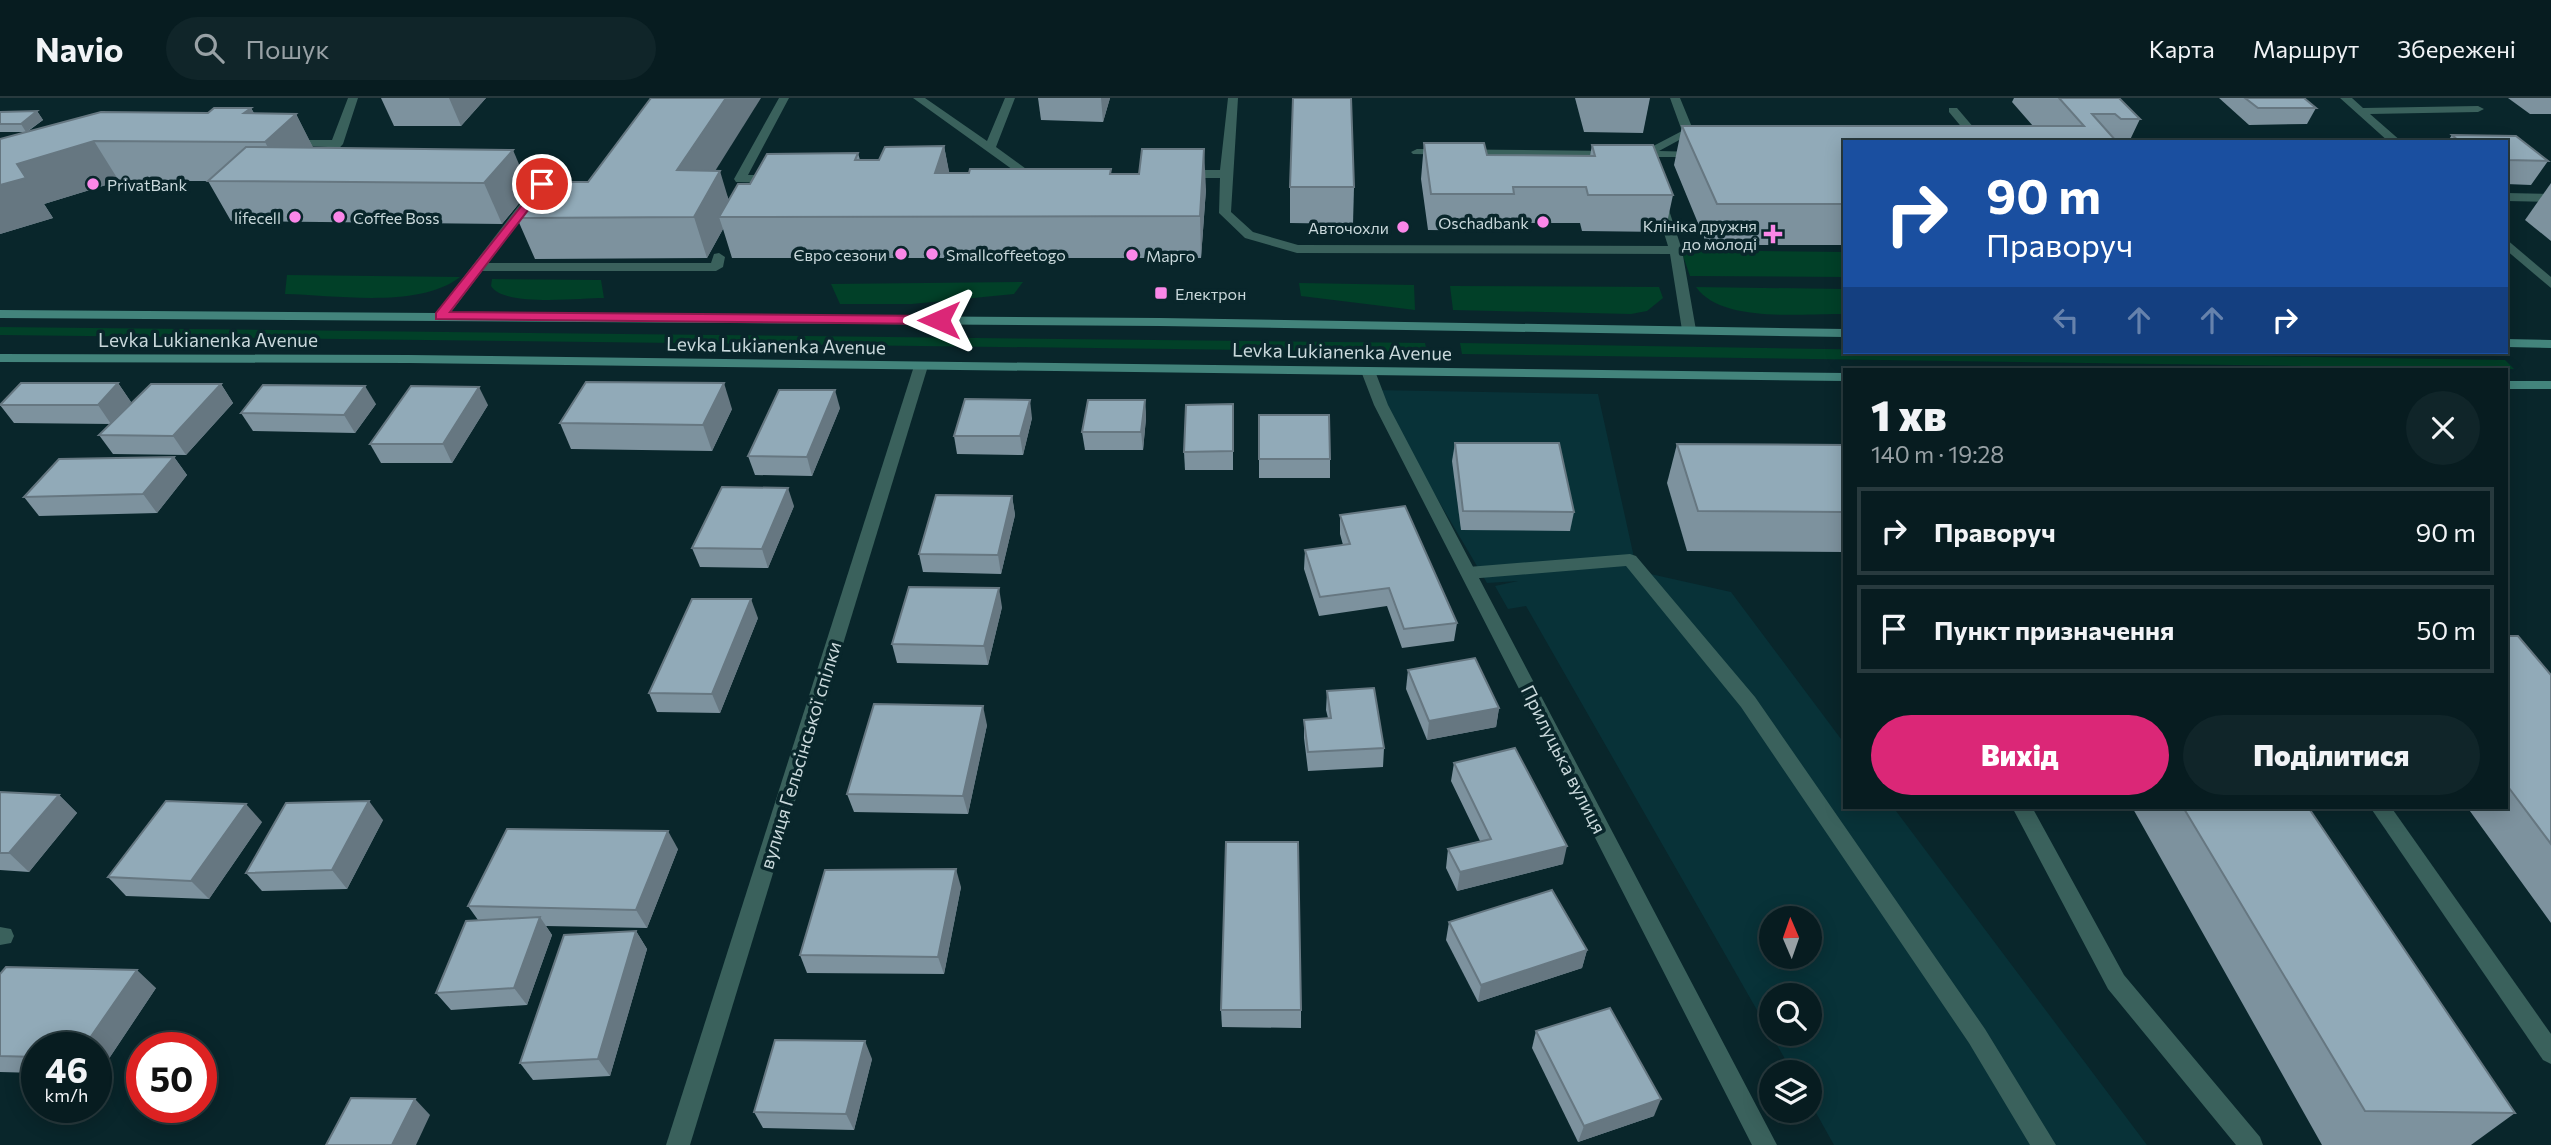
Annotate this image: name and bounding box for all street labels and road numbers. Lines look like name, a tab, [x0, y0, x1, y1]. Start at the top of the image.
street label: Levka Lukianenka Avenue	[98, 328, 318, 351]
street label: Levka Lukianenka Avenue	[666, 332, 886, 358]
street label: Levka Lukianenka Avenue	[1232, 338, 1452, 364]
street label: вулиця Гельсінської спілки	[754, 638, 846, 872]
street label: Прилуцька вулиця	[1517, 681, 1611, 837]

